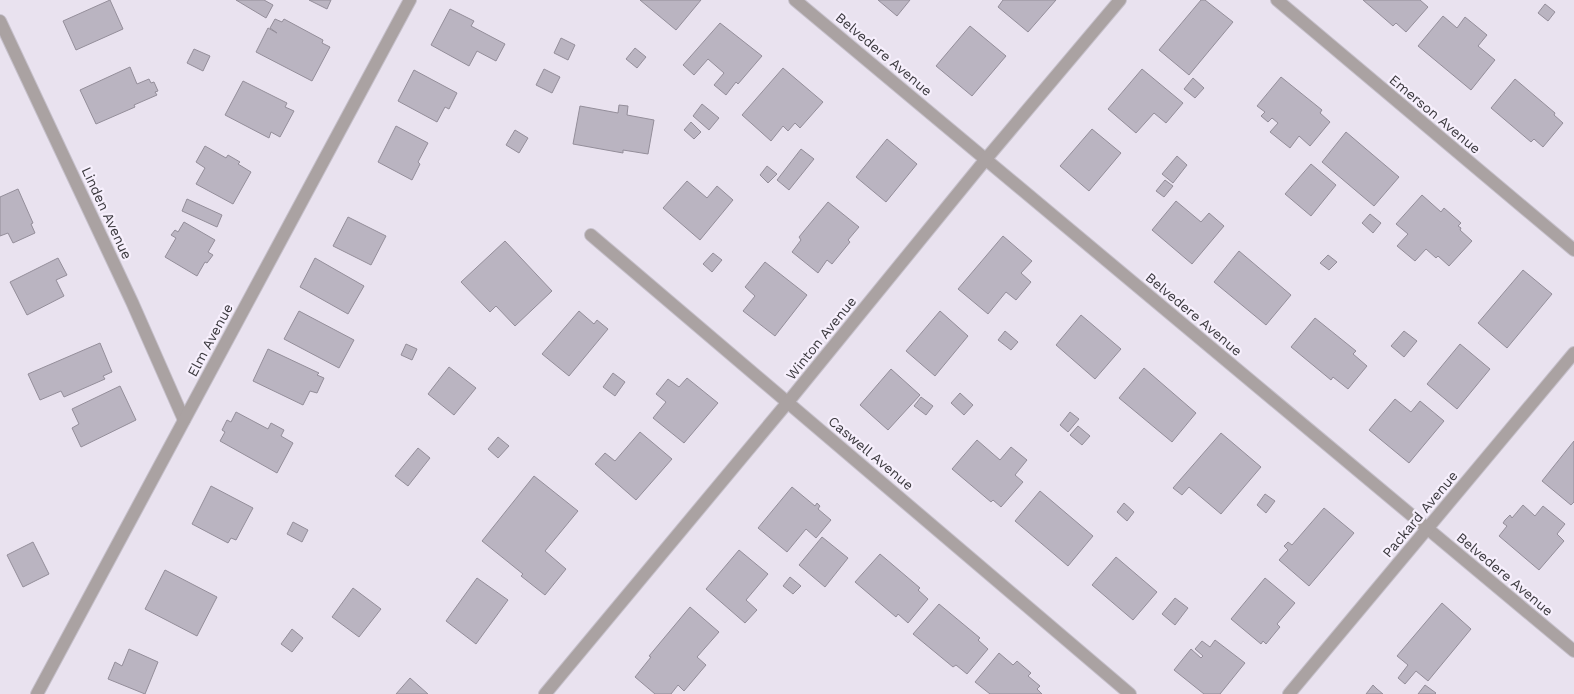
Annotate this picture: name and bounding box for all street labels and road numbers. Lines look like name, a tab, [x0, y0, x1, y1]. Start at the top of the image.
street label: Belvedere Avenue	[833, 9, 935, 99]
street label: Emerson Avenue	[1386, 71, 1484, 157]
street label: Linden Avenue	[79, 164, 135, 262]
street label: Belvedere Avenue	[1143, 269, 1245, 359]
street label: Winton Avenue	[783, 293, 859, 383]
street label: Elm Avenue	[184, 301, 236, 379]
street label: Caswell Avenue	[825, 413, 917, 493]
street label: Packard Avenue	[1379, 467, 1461, 561]
street label: Belvedere Avenue	[1454, 529, 1556, 619]

